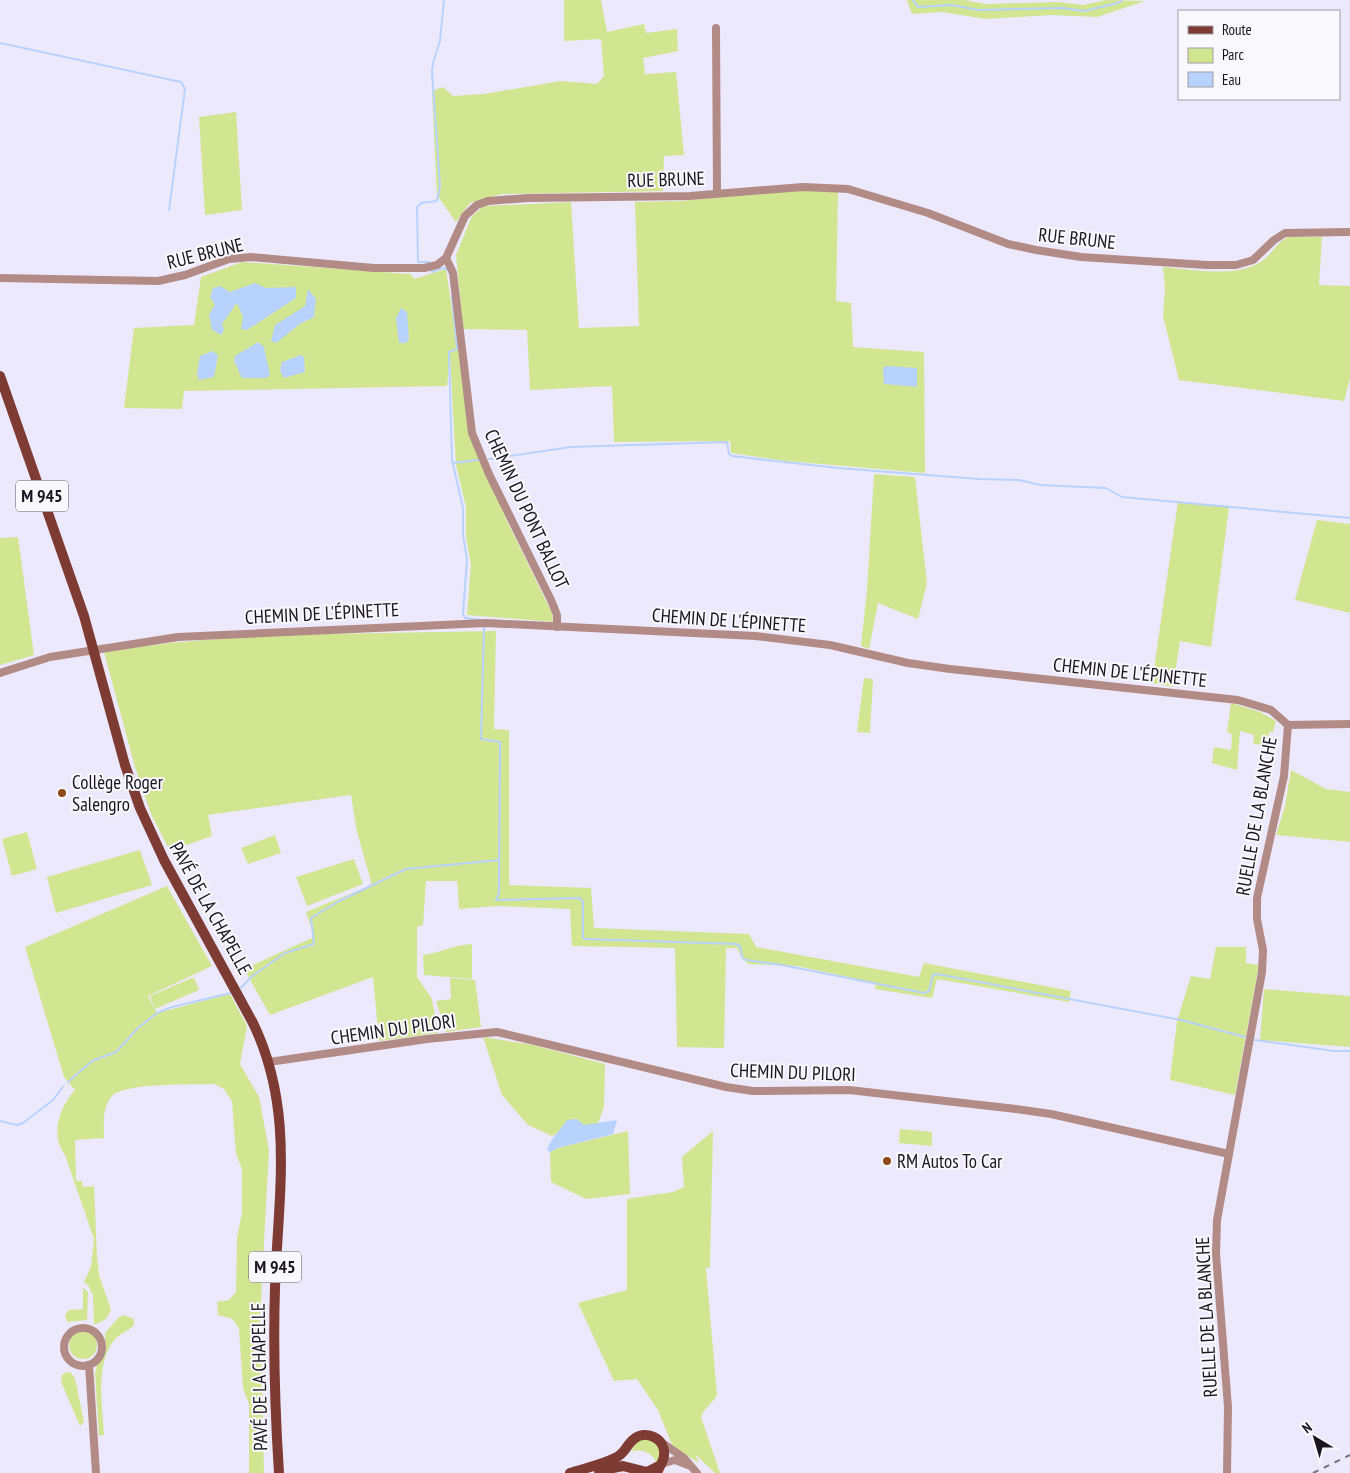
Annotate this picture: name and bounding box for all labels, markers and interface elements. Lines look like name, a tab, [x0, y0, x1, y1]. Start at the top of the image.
legend	[1178, 10, 1340, 100]
text: Route	[1222, 20, 1252, 39]
text: Parc	[1222, 45, 1244, 64]
text: Eau	[1222, 70, 1241, 89]
street label: RUE BRUNE	[627, 166, 705, 192]
street label: RUE BRUNE	[1037, 222, 1117, 254]
street label: RUE BRUNE	[164, 232, 246, 274]
street label: CHEMIN DU PONT BALLOT	[479, 425, 575, 593]
road number: M 945	[16, 481, 68, 512]
street label: CHEMIN DE L'ÉPINETTE	[244, 597, 400, 629]
street label: CHEMIN DE L'ÉPINETTE	[651, 603, 807, 637]
street label: CHEMIN DE L'ÉPINETTE	[1052, 652, 1208, 692]
street label: RUELLE DE LA BLANCHE	[1230, 735, 1282, 897]
place label: Collège Roger Salengro	[72, 770, 164, 816]
marker: Collège Roger Salengro	[56, 787, 68, 799]
street label: PAVÉ DE LA CHAPELLE	[165, 838, 257, 978]
street label: CHEMIN DU PILORI	[329, 1008, 457, 1050]
street label: CHEMIN DU PILORI	[730, 1058, 856, 1086]
place label: RM Autos To Car	[897, 1149, 1003, 1173]
marker: RM Autos To Car	[881, 1155, 893, 1167]
street label: RUELLE DE LA BLANCHE	[1190, 1236, 1222, 1398]
road number: M 945	[249, 1252, 301, 1282]
street label: PAVÉ DE LA CHAPELLE	[246, 1303, 272, 1451]
north arrow	[1290, 1413, 1340, 1463]
text: N	[1298, 1418, 1316, 1437]

